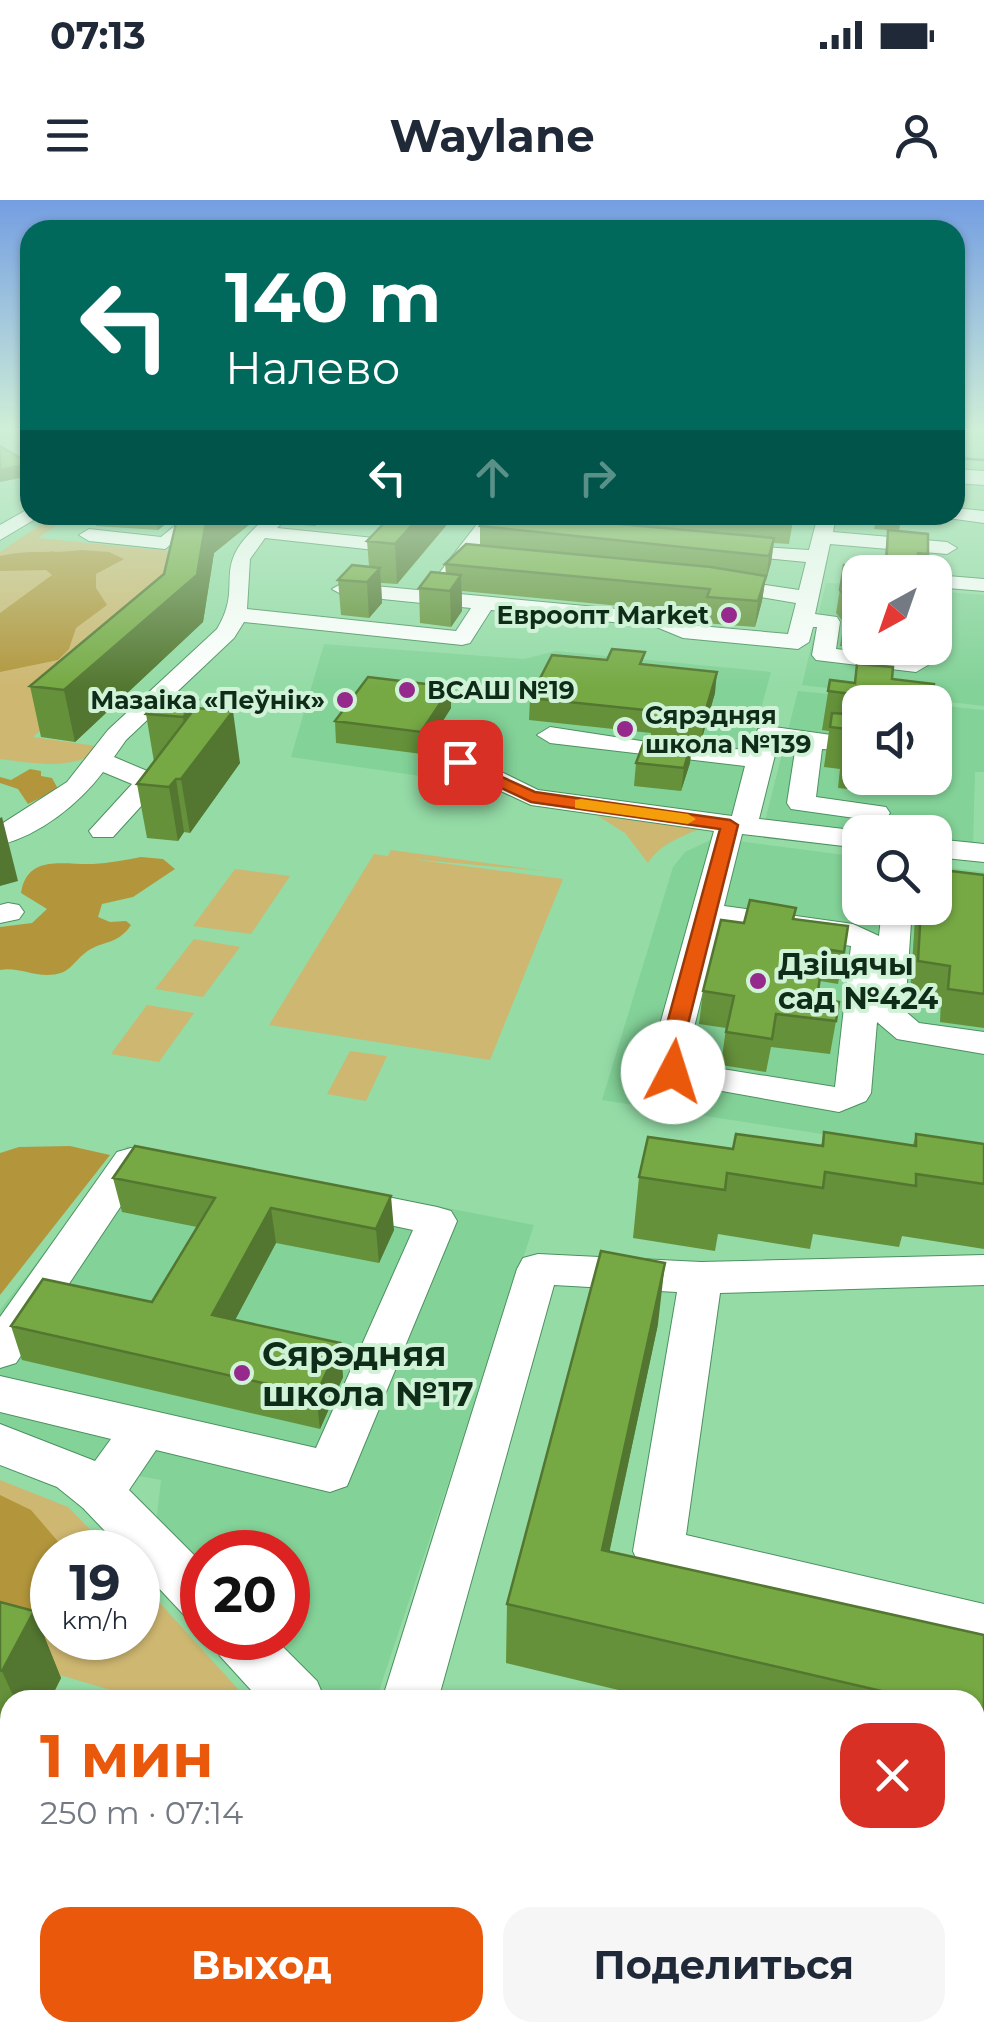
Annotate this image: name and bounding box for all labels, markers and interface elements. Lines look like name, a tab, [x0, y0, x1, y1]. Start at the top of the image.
text: 07:13	[50, 12, 146, 59]
icon: menu	[40, 108, 95, 163]
text: Waylane	[389, 108, 595, 163]
icon: person	[889, 108, 944, 163]
text: 140 m	[225, 254, 441, 340]
icon: left	[60, 260, 190, 390]
text: Налево	[225, 340, 400, 395]
icon: left	[360, 450, 415, 505]
icon: ahead	[465, 450, 520, 505]
icon: right	[570, 450, 625, 505]
north arrow	[842, 555, 952, 665]
map controls	[842, 555, 952, 925]
place label: Евроопт Market	[497, 600, 709, 630]
marker: Евроопт Market	[718, 604, 740, 626]
place label: ВСАШ №19	[427, 675, 575, 705]
marker: ВСАШ №19	[396, 679, 418, 701]
place label: Мазаіка «Пеўнік»	[90, 685, 325, 715]
button: sound	[842, 685, 952, 795]
marker: Мазаіка «Пеўнік»	[334, 689, 356, 711]
place label: Сярэдняя школа №139	[645, 700, 811, 759]
marker: Сярэдняя школа №139	[614, 718, 636, 740]
pin	[418, 720, 503, 805]
icon: arrive	[433, 735, 488, 790]
button: search	[842, 815, 952, 925]
place label: Дзіцячы сад №424	[778, 946, 939, 1017]
marker: Дзіцячы сад №424	[747, 970, 769, 992]
position arrow	[621, 1020, 725, 1124]
place label: Сярэдняя школа №17	[262, 1332, 474, 1415]
marker: Сярэдняя школа №17	[231, 1362, 253, 1384]
speed limit sign: 20	[180, 1530, 310, 1660]
text: 19	[69, 1552, 121, 1613]
text: km/h	[62, 1605, 128, 1635]
text: 1 мин	[40, 1719, 214, 1792]
button: close	[840, 1723, 945, 1828]
text: 250 m · 07:14	[40, 1793, 243, 1832]
button: Выход	[40, 1907, 483, 2022]
button: Поделиться	[503, 1907, 945, 2022]

